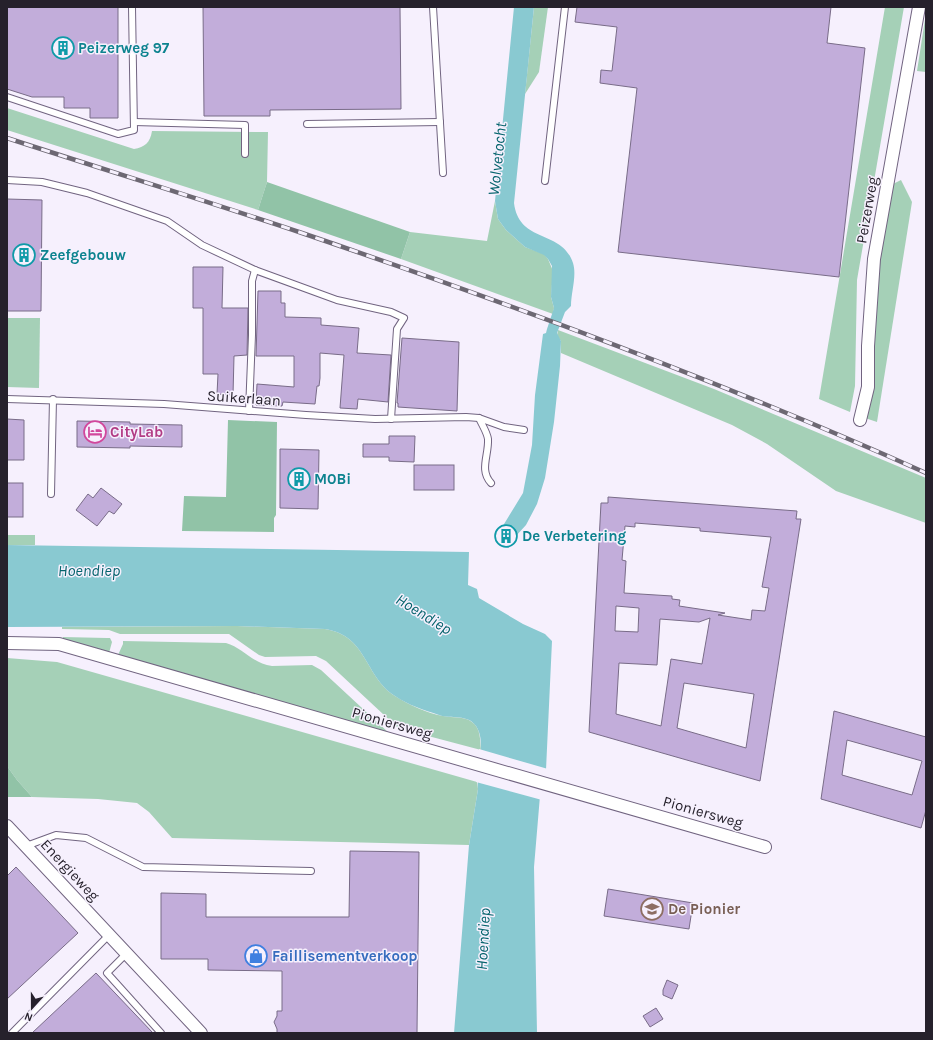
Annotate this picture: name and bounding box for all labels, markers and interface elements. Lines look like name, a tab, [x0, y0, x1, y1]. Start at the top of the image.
building icon: Peizerweg 97	[50, 35, 76, 61]
place label: Peizerweg 97	[78, 39, 170, 57]
water label: Wolvetocht	[484, 121, 510, 197]
street label: Peizerweg	[852, 175, 882, 245]
building icon: Zeefgebouw	[11, 242, 37, 268]
place label: Zeefgebouw	[40, 246, 126, 264]
street label: Suikerlaan	[206, 386, 282, 410]
hotel icon: CityLab	[82, 419, 108, 445]
place label: CityLab	[110, 423, 163, 441]
building icon: M0Bi	[286, 466, 312, 492]
place label: M0Bi	[314, 470, 351, 488]
building icon: De Verbetering	[493, 523, 519, 549]
place label: De Verbetering	[522, 527, 626, 545]
water label: Hoendiep	[58, 561, 121, 580]
water label: Hoendiep	[392, 589, 456, 639]
street label: Pioniersweg	[350, 703, 435, 743]
street label: Pioniersweg	[661, 792, 746, 832]
street label: Energieweg	[37, 835, 104, 905]
school or university icon: De Pionier	[639, 896, 665, 922]
place label: De Pionier	[668, 900, 740, 918]
water label: Hoendiep	[472, 907, 494, 971]
shop icon: Faillisementverkoop	[243, 943, 269, 969]
place label: Faillisementverkoop	[272, 947, 418, 965]
north arrow	[12, 988, 52, 1028]
text: N	[23, 1009, 35, 1024]

